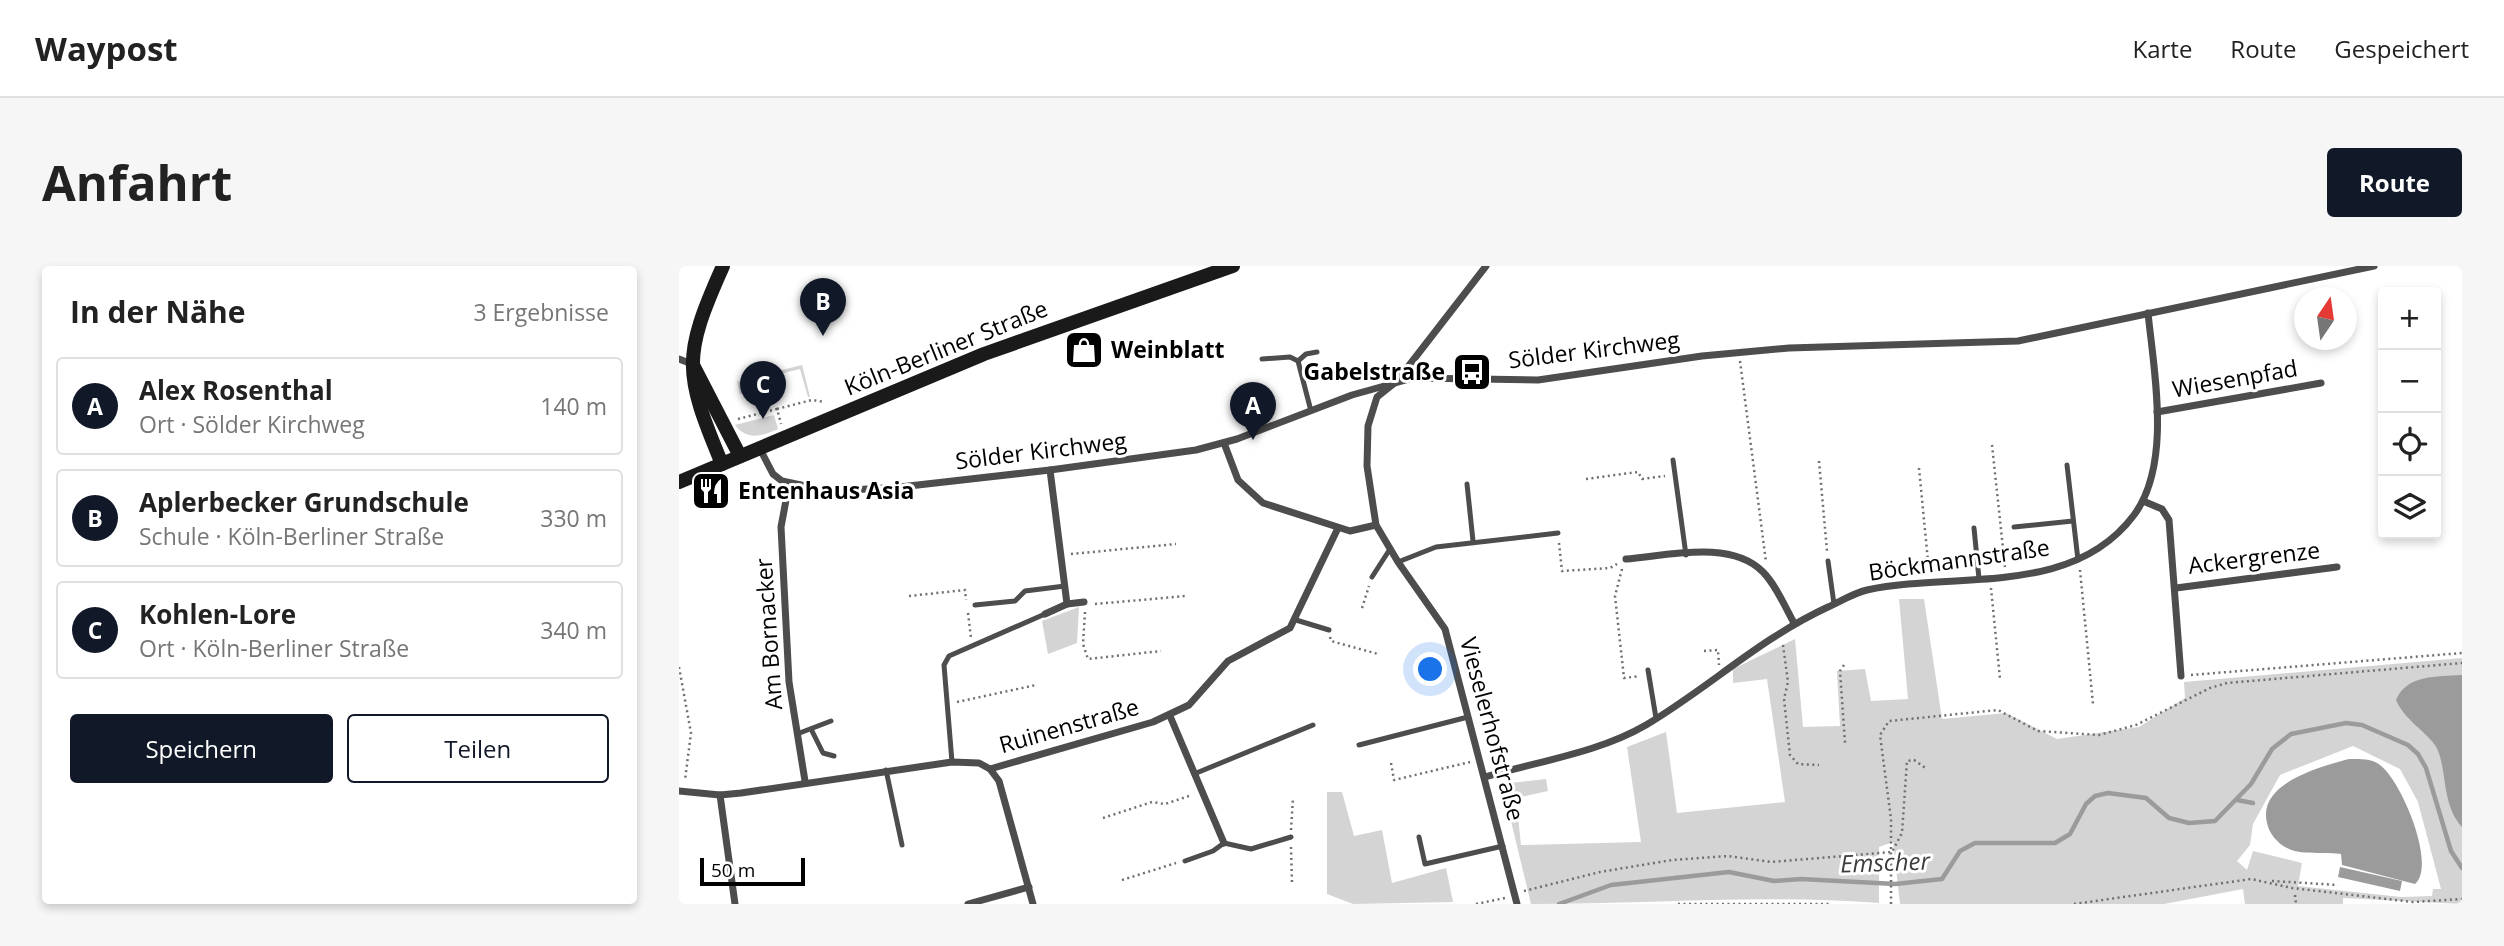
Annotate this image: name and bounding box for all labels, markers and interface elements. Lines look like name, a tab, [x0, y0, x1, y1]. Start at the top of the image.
text: Waypost	[35, 26, 178, 71]
text: Karte	[2132, 32, 2192, 65]
text: Route	[2230, 32, 2296, 65]
text: Gespeichert	[2334, 32, 2469, 65]
button: Route	[2327, 148, 2462, 217]
text: Anfahrt	[42, 149, 232, 215]
pin: B	[800, 278, 846, 336]
north arrow	[2294, 287, 2357, 350]
map controls	[2378, 287, 2441, 539]
button: +	[2378, 287, 2441, 350]
text: In der Nähe	[70, 291, 246, 332]
street label: Köln-Berliner Straße	[839, 292, 1052, 402]
text: 3 Ergebnisse	[473, 296, 609, 328]
street label: Sölder Kirchweg	[1506, 323, 1682, 375]
shop icon: Weinblatt	[1063, 329, 1105, 371]
place label: Weinblatt	[1111, 333, 1224, 365]
button: −	[2378, 350, 2441, 413]
bus stop icon: Gabelstraße	[1451, 351, 1493, 393]
street label: Wiesenpfad	[2170, 351, 2300, 405]
place label: Gabelstraße	[1304, 355, 1445, 387]
pin: C	[740, 361, 786, 419]
text: Alex Rosenthal	[139, 372, 333, 408]
pin: A	[1230, 382, 1276, 440]
text: A	[87, 390, 103, 422]
text: 140 m	[540, 390, 607, 422]
text: Ort · Sölder Kirchweg	[139, 408, 365, 440]
button: locate	[2378, 413, 2441, 476]
street label: Sölder Kirchweg	[953, 424, 1129, 476]
restaurant icon: Entenhaus Asia	[690, 470, 732, 512]
place label: Entenhaus Asia	[738, 474, 914, 506]
button: layers	[2378, 476, 2441, 539]
text: Aplerbecker Grundschule	[139, 484, 469, 520]
text: B	[87, 502, 103, 534]
text: 330 m	[540, 502, 607, 534]
text: Schule · Köln-Berliner Straße	[139, 520, 444, 552]
street label: Böckmannstraße	[1866, 530, 2052, 588]
street label: Ackergrenze	[2186, 533, 2322, 581]
street label: Am Bornacker	[747, 556, 789, 711]
text: Kohlen-Lore	[139, 596, 296, 632]
text: C	[88, 614, 102, 646]
text: 340 m	[540, 614, 607, 646]
text: Ort · Köln-Berliner Straße	[139, 632, 409, 664]
street label: Vieselerhofstraße	[1453, 633, 1533, 824]
your location	[1413, 652, 1447, 686]
street label: Ruinenstraße	[995, 690, 1142, 760]
button: Speichern	[70, 714, 333, 783]
button: Teilen	[347, 714, 609, 783]
water label: Emscher	[1839, 843, 1932, 880]
scale bar	[700, 855, 805, 887]
text: 50 m	[711, 857, 755, 883]

